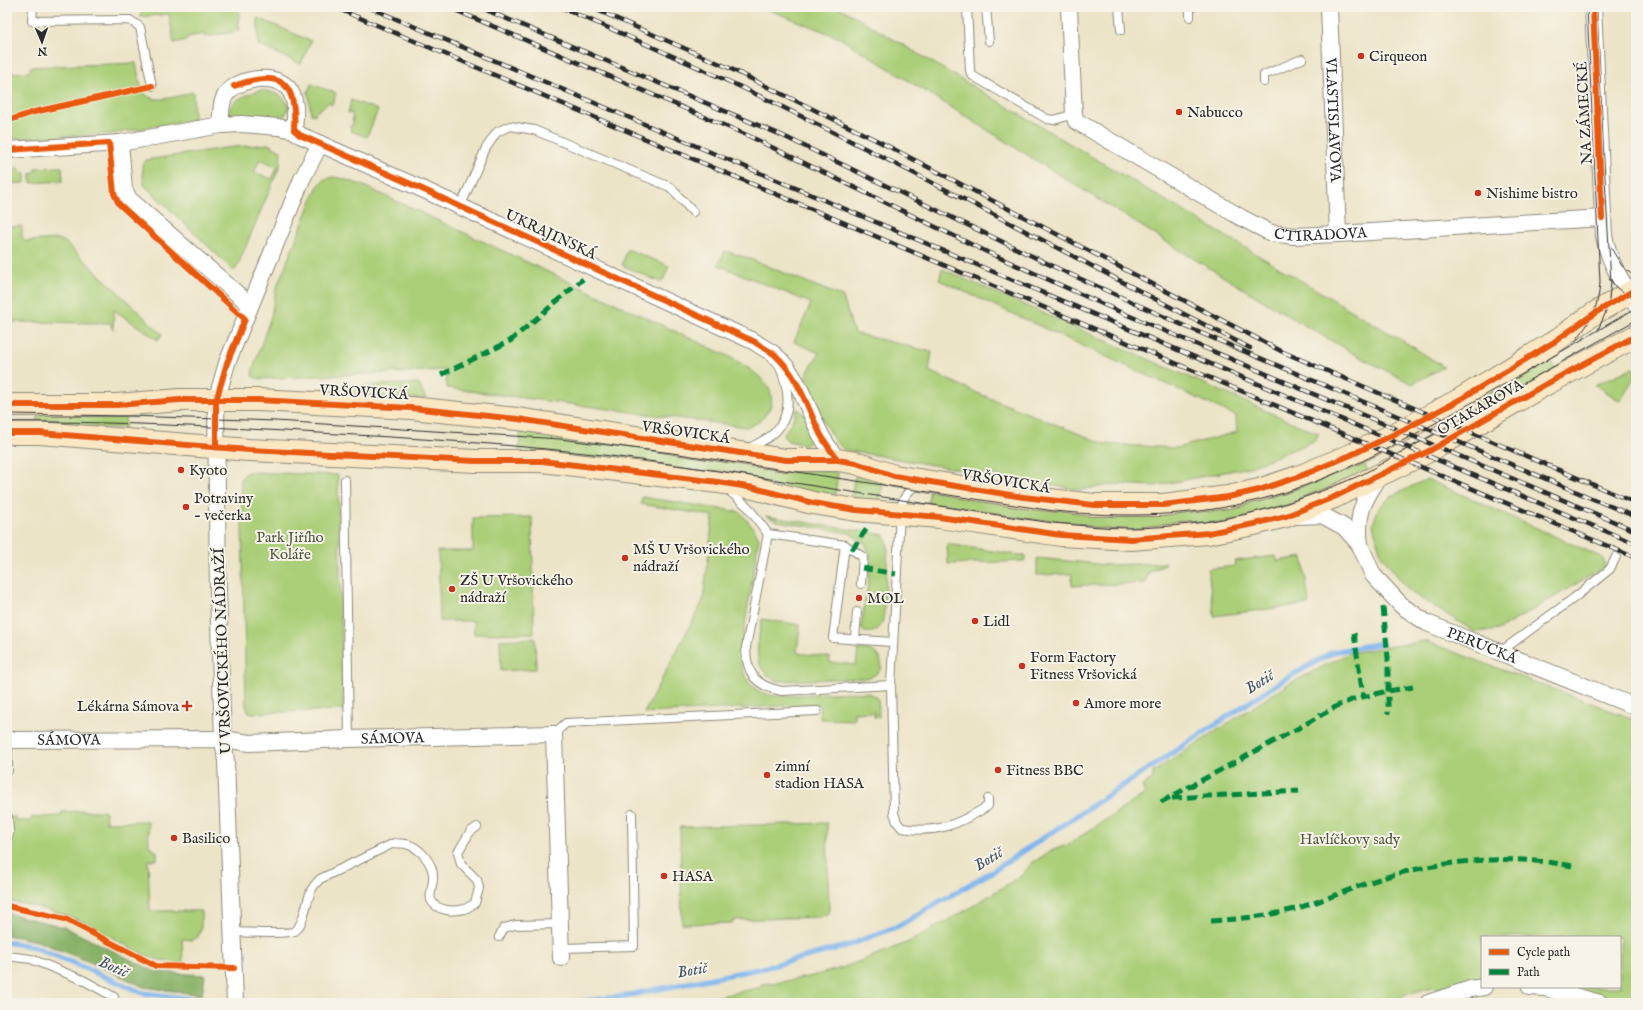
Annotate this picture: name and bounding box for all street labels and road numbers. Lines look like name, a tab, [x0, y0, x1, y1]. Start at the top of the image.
street label: VLASTISLAVOVA	[1321, 56, 1345, 183]
street label: NA ZÁMECKÉ	[1572, 61, 1597, 165]
street label: UKRAJINSKÁ	[502, 205, 600, 264]
street label: CTIRADOVA	[1273, 223, 1368, 246]
street label: OTAKAROVA	[1434, 375, 1528, 440]
street label: VRŠOVICKÁ	[318, 381, 410, 404]
street label: VRŠOVICKÁ	[640, 417, 732, 448]
street label: VRŠOVICKÁ	[960, 465, 1052, 498]
street label: U VRŠOVICKÉHO NÁDRAŽÍ	[209, 547, 236, 755]
street label: PERUCKÁ	[1444, 623, 1521, 669]
street label: SÁMOVA	[361, 728, 425, 749]
street label: SÁMOVA	[37, 731, 102, 750]

